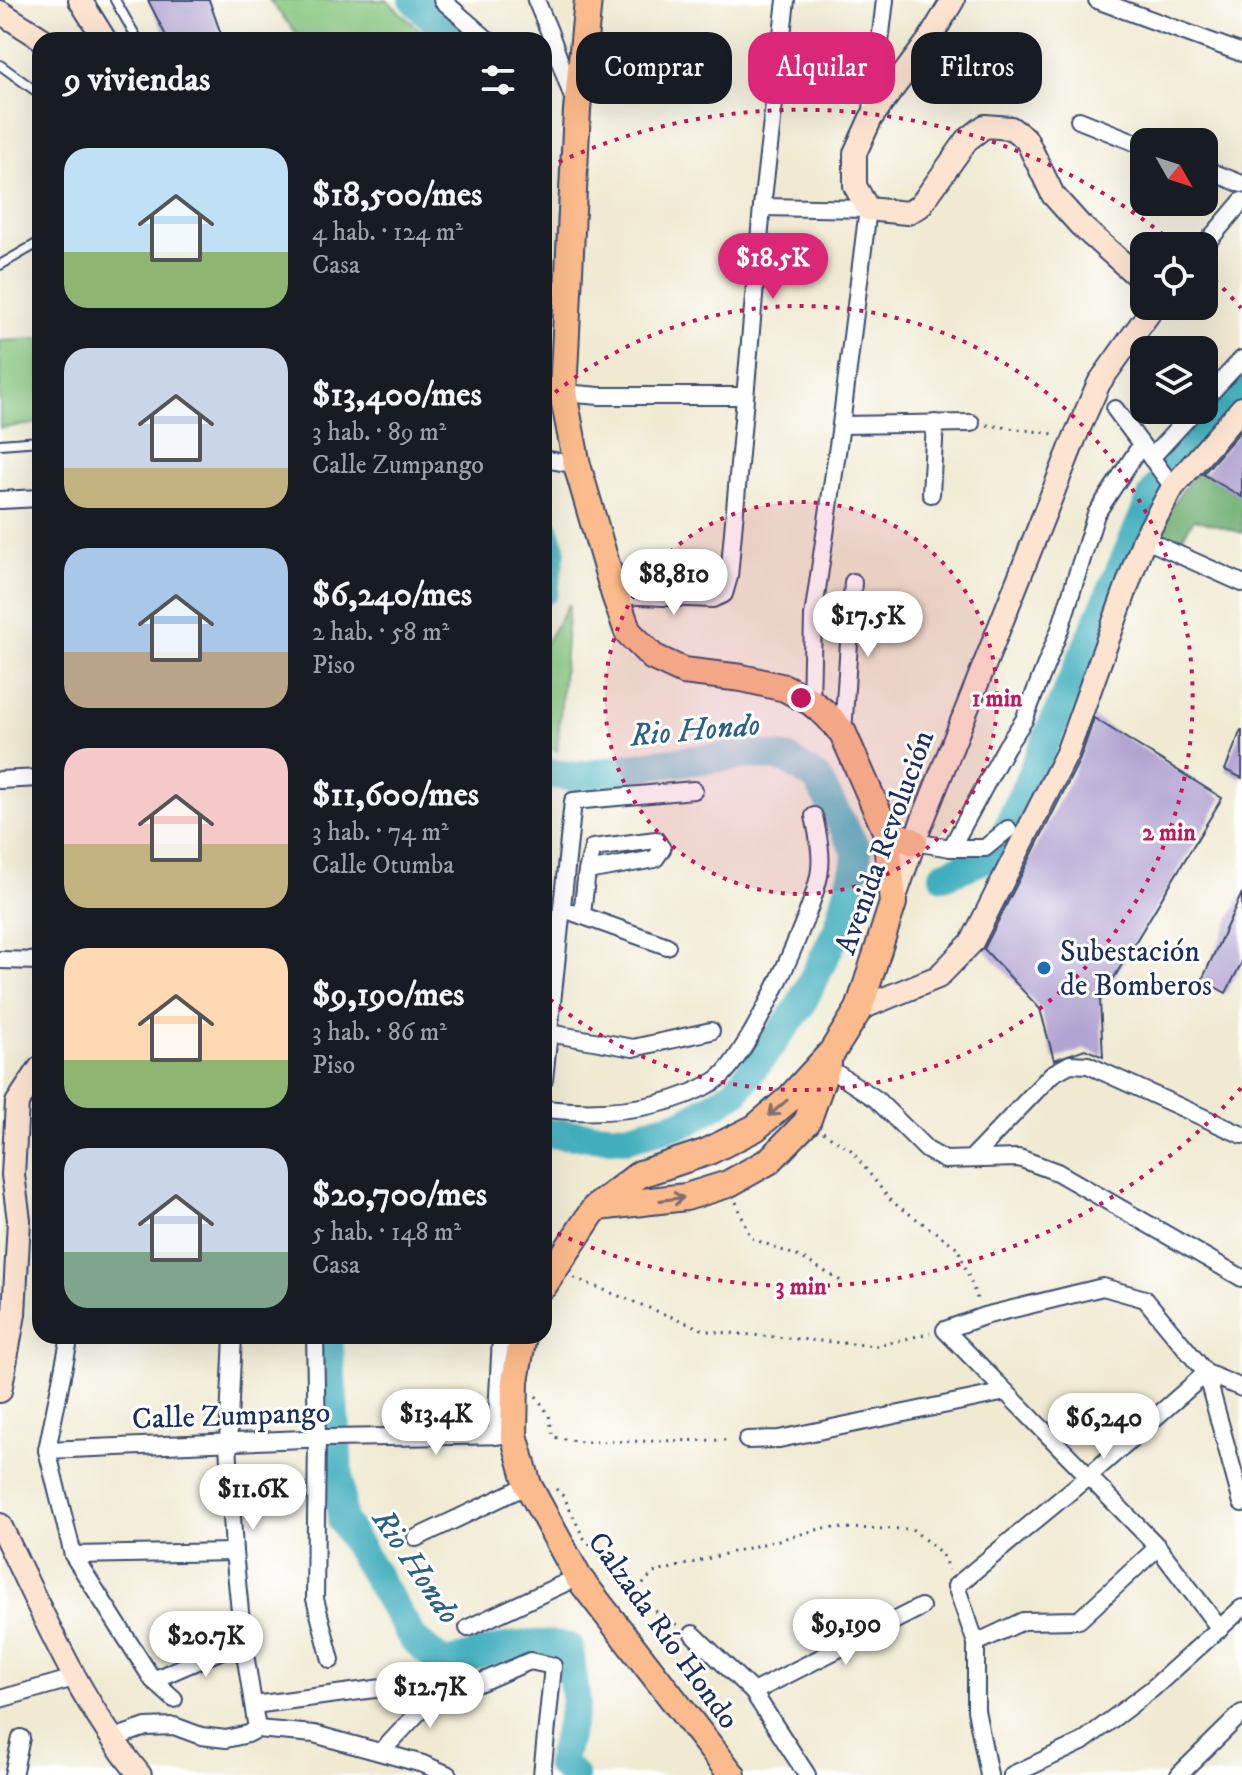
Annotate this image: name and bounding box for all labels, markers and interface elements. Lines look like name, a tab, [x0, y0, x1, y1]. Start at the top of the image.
chip: Comprar	[576, 32, 732, 104]
chip: Alquilar	[748, 32, 895, 104]
chip: Filtros	[911, 32, 1042, 104]
icon: filters	[476, 58, 520, 102]
text: 9 viviendas	[64, 59, 210, 101]
north arrow	[1130, 128, 1218, 216]
map controls	[1130, 128, 1218, 424]
text: $18,500/mes	[312, 174, 482, 216]
icon: home	[128, 180, 224, 276]
text: 4 hab. · 124 m²	[312, 216, 463, 249]
button: locate	[1130, 232, 1218, 320]
pin: $18.5K	[708, 233, 838, 301]
text: $18.5K	[736, 242, 810, 275]
text: Casa	[312, 249, 360, 282]
button: layers	[1130, 336, 1218, 424]
text: $13,400/mes	[312, 374, 482, 416]
icon: home	[128, 380, 224, 476]
text: 3 hab. · 89 m²	[312, 416, 446, 449]
text: Calle Zumpango	[312, 449, 484, 482]
pin: $8,810	[609, 549, 739, 617]
text: $8,810	[639, 558, 709, 591]
text: $6,240/mes	[312, 574, 472, 616]
icon: home	[128, 580, 224, 676]
pin: $17.5K	[803, 591, 933, 659]
text: $17.5K	[831, 600, 905, 633]
text: 2 hab. · 58 m²	[312, 616, 449, 649]
text: Piso	[312, 649, 355, 682]
centre of rings	[787, 684, 815, 712]
text: 1 min	[972, 684, 1023, 714]
water label: Rio Hondo	[627, 705, 762, 757]
street label: Avenida Revolución	[828, 725, 943, 960]
text: $11,600/mes	[312, 774, 479, 816]
icon: home	[128, 780, 224, 876]
text: 3 hab. · 74 m²	[312, 816, 449, 849]
text: 2 min	[1142, 818, 1196, 848]
text: Calle Otumba	[312, 849, 454, 882]
place label: Subestación de Bomberos	[1060, 934, 1212, 1005]
marker: Subestación de Bomberos	[1035, 959, 1053, 977]
text: $9,190/mes	[312, 974, 464, 1016]
icon: home	[128, 980, 224, 1076]
text: 3 hab. · 86 m²	[312, 1016, 447, 1049]
text: Piso	[312, 1049, 355, 1082]
one-way arrow	[769, 1099, 789, 1117]
text: $20,700/mes	[312, 1174, 487, 1216]
icon: home	[128, 1180, 224, 1276]
one-way arrow	[658, 1191, 685, 1206]
text: 5 hab. · 148 m²	[312, 1216, 461, 1249]
text: Casa	[312, 1249, 360, 1282]
text: 3 min	[776, 1272, 827, 1302]
pin: $13.4K	[371, 1389, 501, 1457]
pin: $6,240	[1039, 1393, 1169, 1461]
street label: Calle Zumpango	[131, 1395, 331, 1438]
text: $13.4K	[399, 1398, 473, 1431]
text: $6,240	[1066, 1402, 1142, 1435]
pin: $11.6K	[188, 1464, 318, 1532]
text: $11.6K	[217, 1473, 289, 1506]
water label: Rio Hondo	[362, 1501, 468, 1632]
street label: Calzada Río Hondo	[579, 1525, 747, 1737]
pin: $9,190	[781, 1599, 911, 1667]
text: $9,190	[811, 1608, 881, 1641]
pin: $20.7K	[141, 1611, 271, 1679]
text: $20.7K	[167, 1620, 245, 1653]
pin: $12.7K	[365, 1662, 495, 1730]
text: $12.7K	[393, 1671, 467, 1704]

